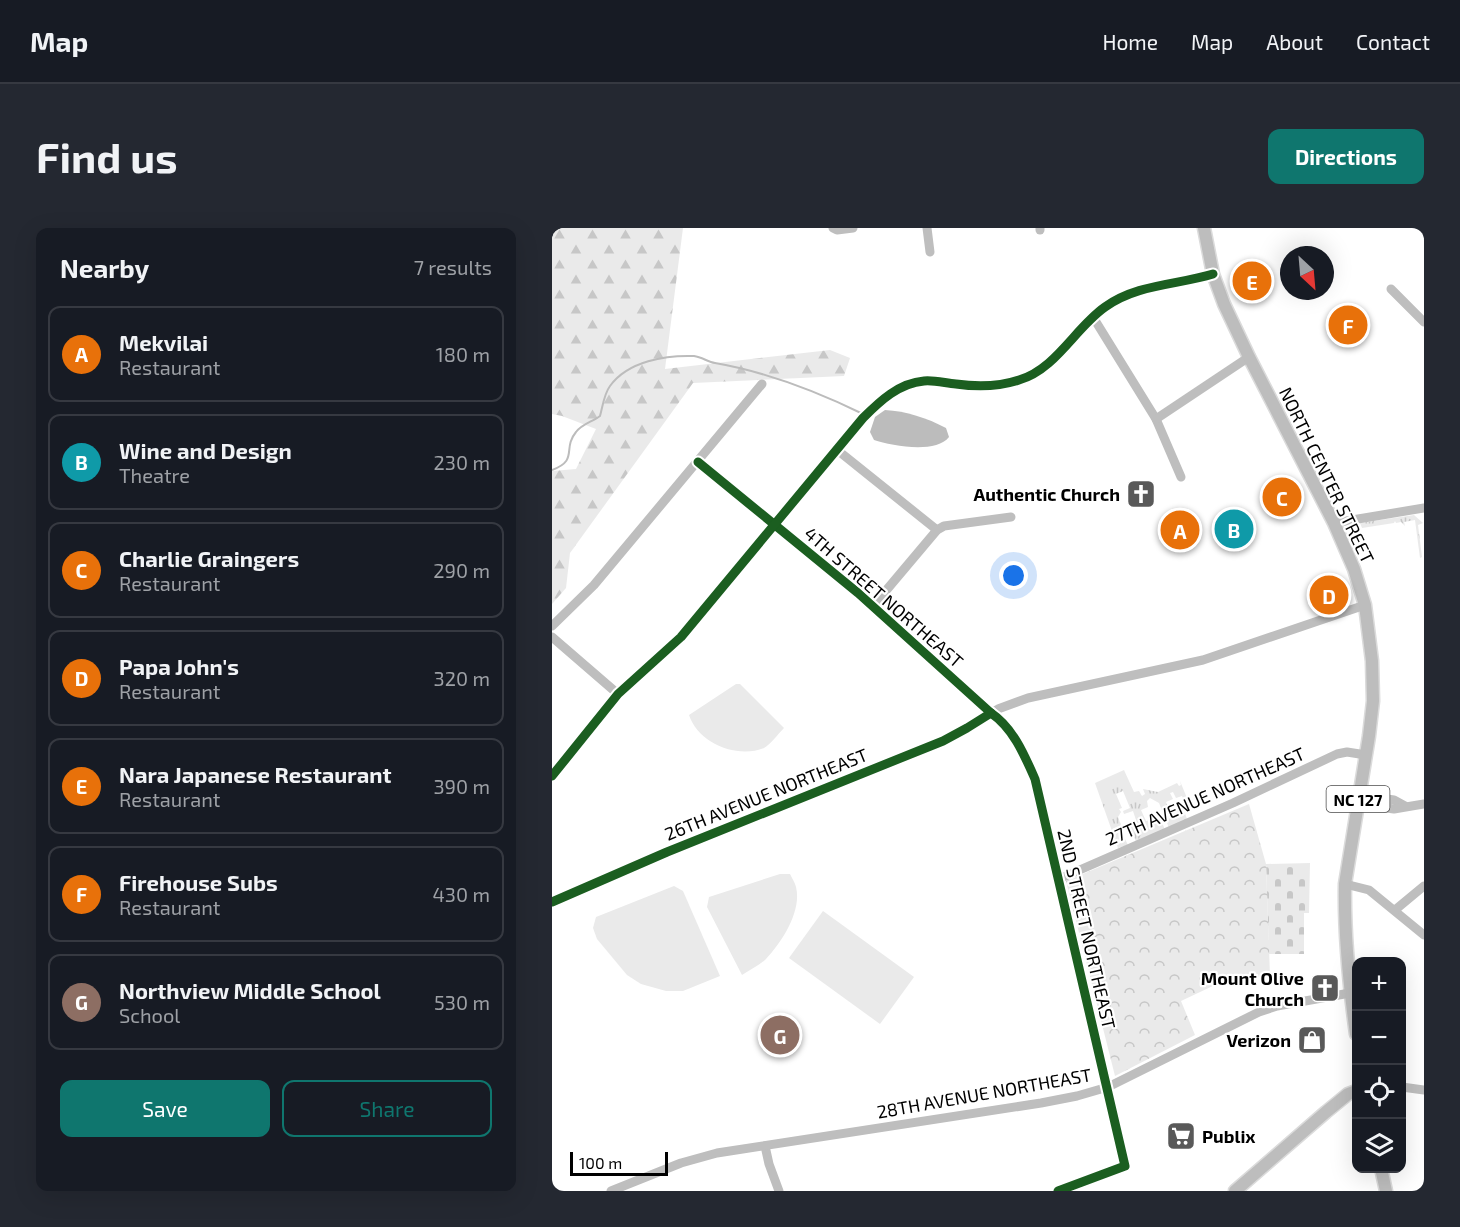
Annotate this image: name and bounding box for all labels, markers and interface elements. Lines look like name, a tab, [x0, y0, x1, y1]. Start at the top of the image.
text: Map	[30, 24, 88, 58]
text: Home	[1102, 29, 1158, 54]
text: Map	[1191, 29, 1233, 54]
text: About	[1266, 29, 1323, 54]
text: Contact	[1356, 29, 1430, 54]
button: Directions	[1268, 129, 1424, 184]
text: Find us	[36, 131, 178, 181]
north arrow	[1280, 246, 1334, 300]
text: Nearby	[60, 252, 149, 283]
text: 7 results	[414, 255, 492, 279]
pin: E	[1232, 259, 1272, 304]
pin: F	[1328, 302, 1368, 348]
text: Mekvilai	[119, 329, 208, 355]
text: A	[75, 342, 88, 366]
text: 180 m	[436, 342, 490, 366]
text: Restaurant	[119, 355, 220, 379]
street label: NORTH CENTER STREET	[1275, 383, 1379, 567]
text: Wine and Design	[119, 437, 292, 463]
text: B	[75, 450, 88, 474]
text: 230 m	[434, 450, 490, 474]
text: Theatre	[119, 463, 190, 487]
pin: C	[1262, 474, 1302, 520]
church icon: Authentic Church	[1125, 478, 1157, 510]
place label: Authentic Church	[973, 483, 1120, 505]
pin: B	[1214, 506, 1254, 552]
pin: A	[1160, 508, 1200, 552]
street label: 4TH STREET NORTHEAST	[800, 522, 968, 672]
text: Charlie Graingers	[119, 545, 299, 571]
text: C	[76, 558, 87, 582]
text: 290 m	[433, 558, 490, 582]
your location	[999, 561, 1028, 590]
text: Restaurant	[119, 571, 220, 595]
pin: D	[1310, 572, 1348, 617]
text: Papa John's	[119, 653, 239, 679]
text: D	[75, 666, 88, 690]
text: 320 m	[434, 666, 490, 690]
text: Restaurant	[119, 679, 220, 703]
street label: 27TH AVENUE NORTHEAST	[1102, 742, 1309, 850]
street label: 26TH AVENUE NORTHEAST	[661, 743, 871, 845]
text: Nara Japanese Restaurant	[119, 761, 391, 787]
text: E	[76, 774, 87, 798]
text: 390 m	[433, 774, 490, 798]
road number: NC 127	[1326, 786, 1390, 812]
text: Restaurant	[119, 787, 220, 811]
street label: 2ND STREET NORTHEAST	[1053, 827, 1121, 1032]
text: Firehouse Subs	[119, 869, 278, 895]
text: F	[76, 882, 87, 906]
text: 430 m	[433, 882, 490, 906]
text: Restaurant	[119, 895, 220, 919]
map controls	[1352, 957, 1406, 1173]
button: +	[1352, 957, 1406, 1011]
place label: Mount Olive Church	[1201, 967, 1304, 1010]
church icon: Mount Olive Church	[1309, 972, 1341, 1004]
text: Northview Middle School	[119, 977, 381, 1003]
text: G	[75, 990, 88, 1014]
text: 530 m	[434, 990, 490, 1014]
text: School	[119, 1003, 180, 1027]
button: −	[1352, 1011, 1406, 1065]
pin: G	[760, 1012, 800, 1058]
shop icon: Verizon	[1296, 1024, 1328, 1056]
place label: Verizon	[1226, 1029, 1291, 1051]
street label: 28TH AVENUE NORTHEAST	[875, 1063, 1094, 1123]
button: locate	[1352, 1065, 1406, 1119]
button: Save	[60, 1080, 270, 1137]
button: Share	[282, 1080, 492, 1137]
button: layers	[1352, 1119, 1406, 1173]
supermarket icon: Publix	[1165, 1120, 1197, 1152]
place label: Publix	[1202, 1125, 1256, 1147]
scale bar	[570, 1149, 668, 1176]
text: 100 m	[579, 1153, 622, 1172]

